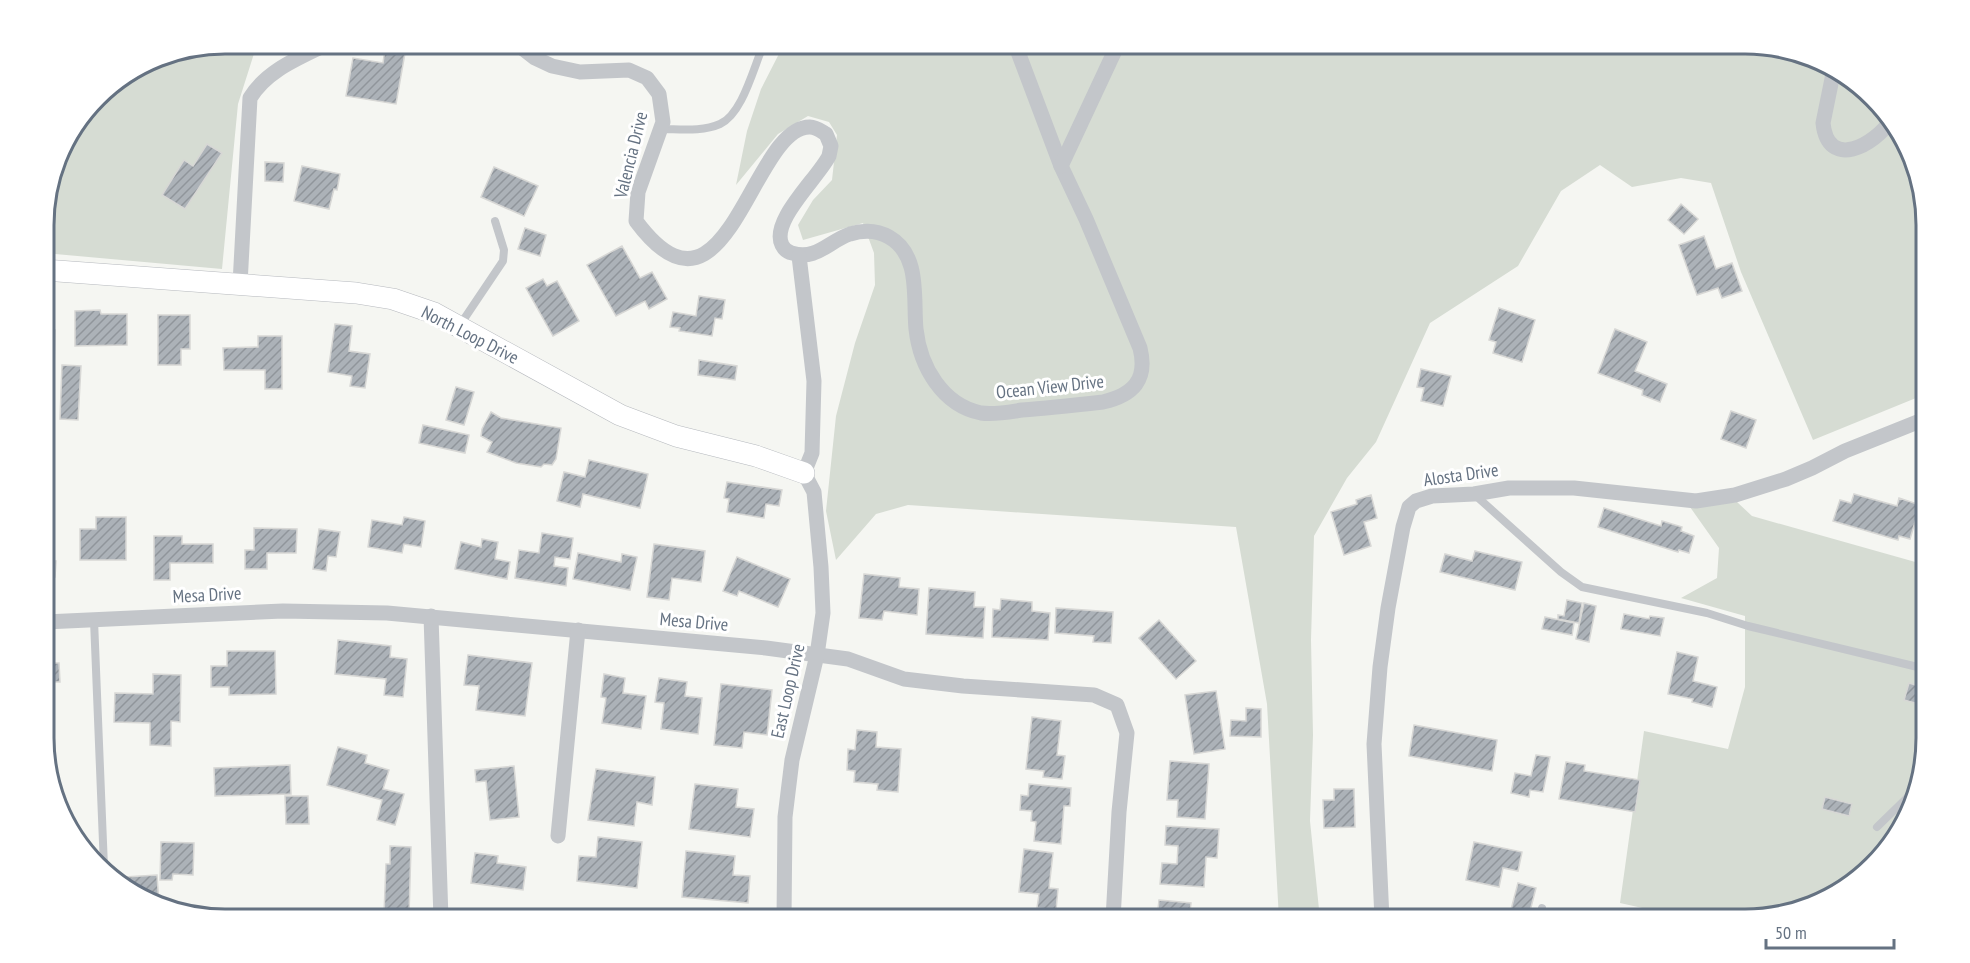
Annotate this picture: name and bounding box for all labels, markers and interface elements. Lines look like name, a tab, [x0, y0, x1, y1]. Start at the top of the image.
street label: Valencia Drive	[608, 109, 652, 202]
street label: North Loop Drive	[418, 300, 523, 369]
street label: Ocean View Drive	[995, 369, 1105, 404]
street label: Alosta Drive	[1422, 458, 1500, 491]
street label: Mesa Drive	[172, 581, 242, 608]
street label: Mesa Drive	[659, 607, 729, 636]
street label: East Loop Drive	[765, 641, 810, 740]
scale bar	[1766, 912, 1894, 950]
text: 50 m	[1775, 921, 1807, 944]

